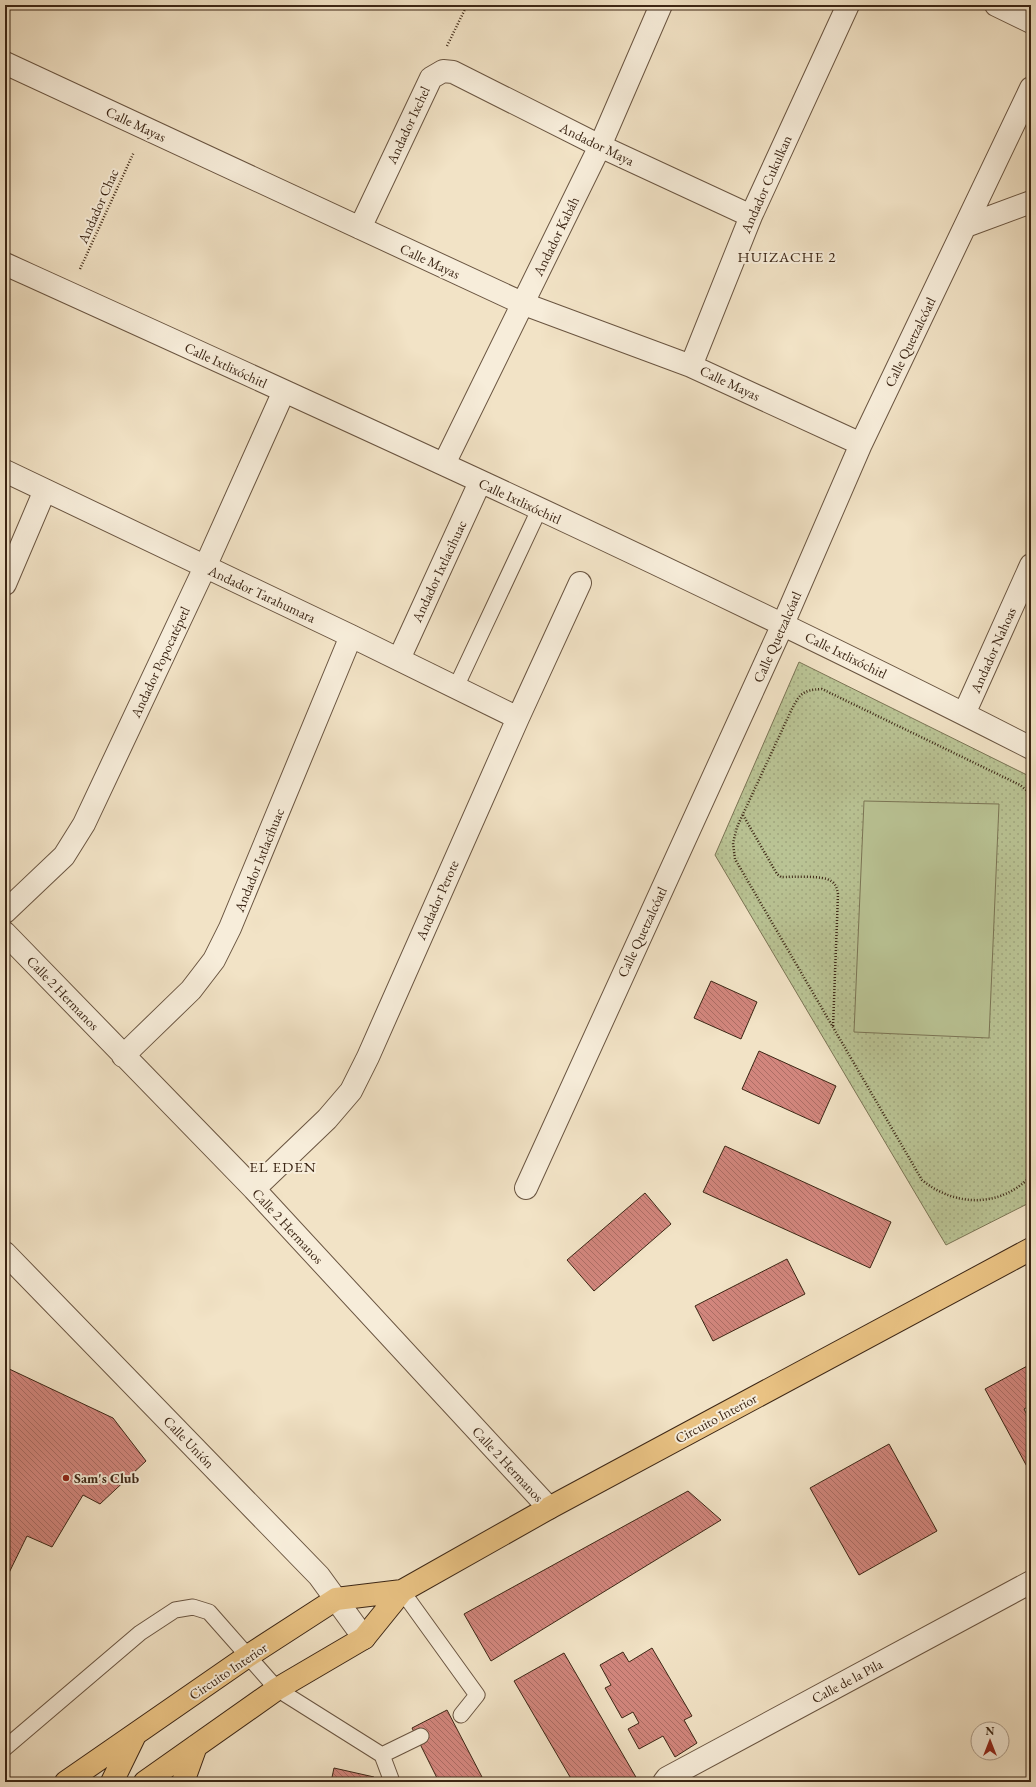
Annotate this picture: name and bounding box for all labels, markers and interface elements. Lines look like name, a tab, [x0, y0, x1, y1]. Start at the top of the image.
street label: Andador Ixchel	[382, 83, 434, 168]
street label: Calle Mayas	[103, 102, 169, 146]
street label: Andador Maya	[556, 118, 638, 170]
street label: Andador Cukulkan	[736, 132, 796, 237]
street label: Andador Chac	[73, 166, 123, 247]
street label: Andador Kabáh	[529, 193, 583, 280]
street label: Calle Mayas	[397, 239, 463, 283]
district label: HUIZACHE 2	[738, 247, 836, 266]
street label: Calle Quetzalcóatl	[880, 293, 940, 390]
street label: Calle Ixtlixóchitl	[182, 338, 271, 392]
street label: Calle Mayas	[697, 361, 763, 405]
street label: Calle Ixtlixóchitl	[476, 474, 565, 528]
street label: Andador Ixtlacihuac	[407, 517, 471, 626]
street label: Andador Tarahumara	[205, 561, 319, 627]
street label: Calle Quetzalcóatl	[749, 588, 805, 685]
street label: Andador Popocatépetl	[126, 603, 194, 721]
street label: Andador Nahoas	[966, 604, 1020, 697]
street label: Calle Ixtlixóchitl	[802, 627, 891, 683]
street label: Andador Ixtlacihuac	[230, 805, 288, 915]
street label: Andador Perote	[411, 857, 463, 943]
street label: Calle Quetzalcóatl	[613, 883, 671, 980]
street label: Calle 2 Hermanos	[23, 952, 103, 1034]
district label: EL EDEN	[249, 1157, 317, 1176]
street label: Calle 2 Hermanos	[248, 1184, 328, 1268]
street label: Circuito Interior	[672, 1389, 760, 1447]
street label: Calle Unión	[160, 1412, 219, 1472]
street label: Calle 2 Hermanos	[468, 1422, 548, 1506]
place label: Sam's Club	[74, 1469, 140, 1487]
marker: Sam's Club	[61, 1473, 71, 1483]
street label: Circuito Interior	[185, 1638, 271, 1704]
street label: Calle de la Pila	[808, 1655, 886, 1707]
north arrow	[970, 1721, 1010, 1761]
text: N	[986, 1724, 995, 1738]

